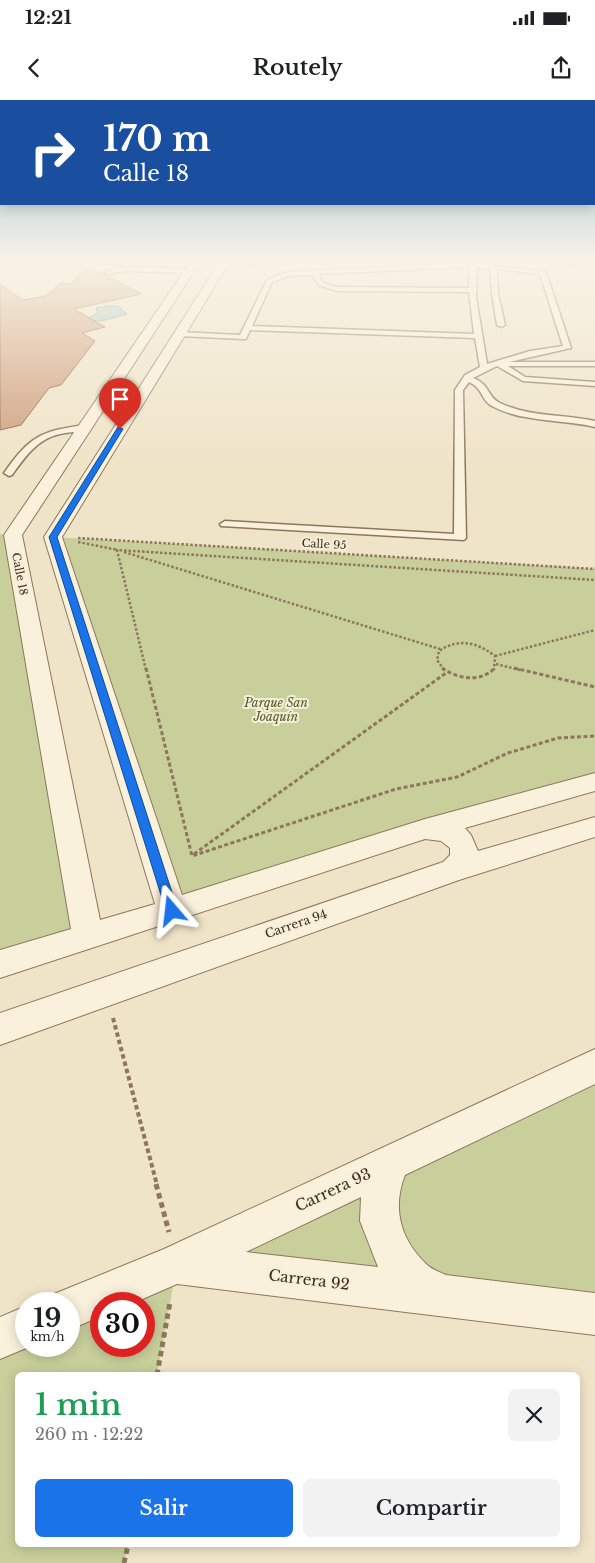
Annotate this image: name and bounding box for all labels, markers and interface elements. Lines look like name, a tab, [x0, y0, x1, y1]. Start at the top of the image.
text: 12:21	[25, 6, 72, 29]
icon: back	[20, 54, 48, 82]
text: Routely	[252, 54, 343, 81]
icon: share	[547, 54, 575, 82]
text: 170 m	[103, 117, 211, 160]
icon: right	[20, 120, 85, 185]
text: Calle 18	[103, 160, 189, 187]
pin	[99, 378, 141, 429]
icon: arrive	[106, 385, 134, 413]
street label: Calle 95	[301, 536, 347, 552]
street label: Calle 18	[9, 552, 31, 596]
park label: Parque San Joaquín	[243, 695, 308, 724]
position arrow	[145, 884, 197, 936]
street label: Carrera 94	[263, 906, 329, 941]
street label: Carrera 93	[292, 1164, 374, 1215]
street label: Carrera 92	[267, 1265, 351, 1294]
speed limit sign: 30	[90, 1292, 155, 1357]
text: 19	[34, 1303, 61, 1334]
text: km/h	[30, 1329, 65, 1344]
text: 1 min	[35, 1386, 121, 1423]
button: close	[508, 1389, 560, 1441]
text: 260 m · 12:22	[35, 1424, 143, 1444]
button: Salir	[35, 1479, 293, 1537]
button: Compartir	[303, 1479, 560, 1537]

